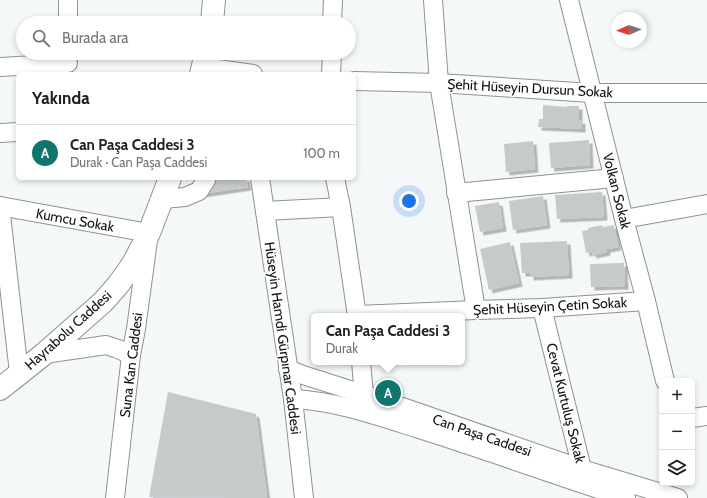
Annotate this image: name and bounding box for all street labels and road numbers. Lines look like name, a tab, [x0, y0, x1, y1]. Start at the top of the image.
street label: Şehit Hüseyin Dursun Sokak	[447, 75, 614, 101]
street label: Volkan Sokak	[599, 151, 635, 232]
street label: Kumcu Sokak	[34, 204, 116, 236]
street label: Hüseyin Hamdi Gürpınar Caddesi	[261, 240, 305, 436]
street label: Hayrabolu Caddesi	[21, 286, 115, 374]
street label: Şehit Hüseyin Çetin Sokak	[473, 293, 628, 319]
street label: Suna Kan Caddesi	[116, 311, 146, 418]
street label: Cevat Kurtuluş Sokak	[542, 341, 590, 465]
street label: Can Paşa Caddesi	[430, 410, 534, 460]

